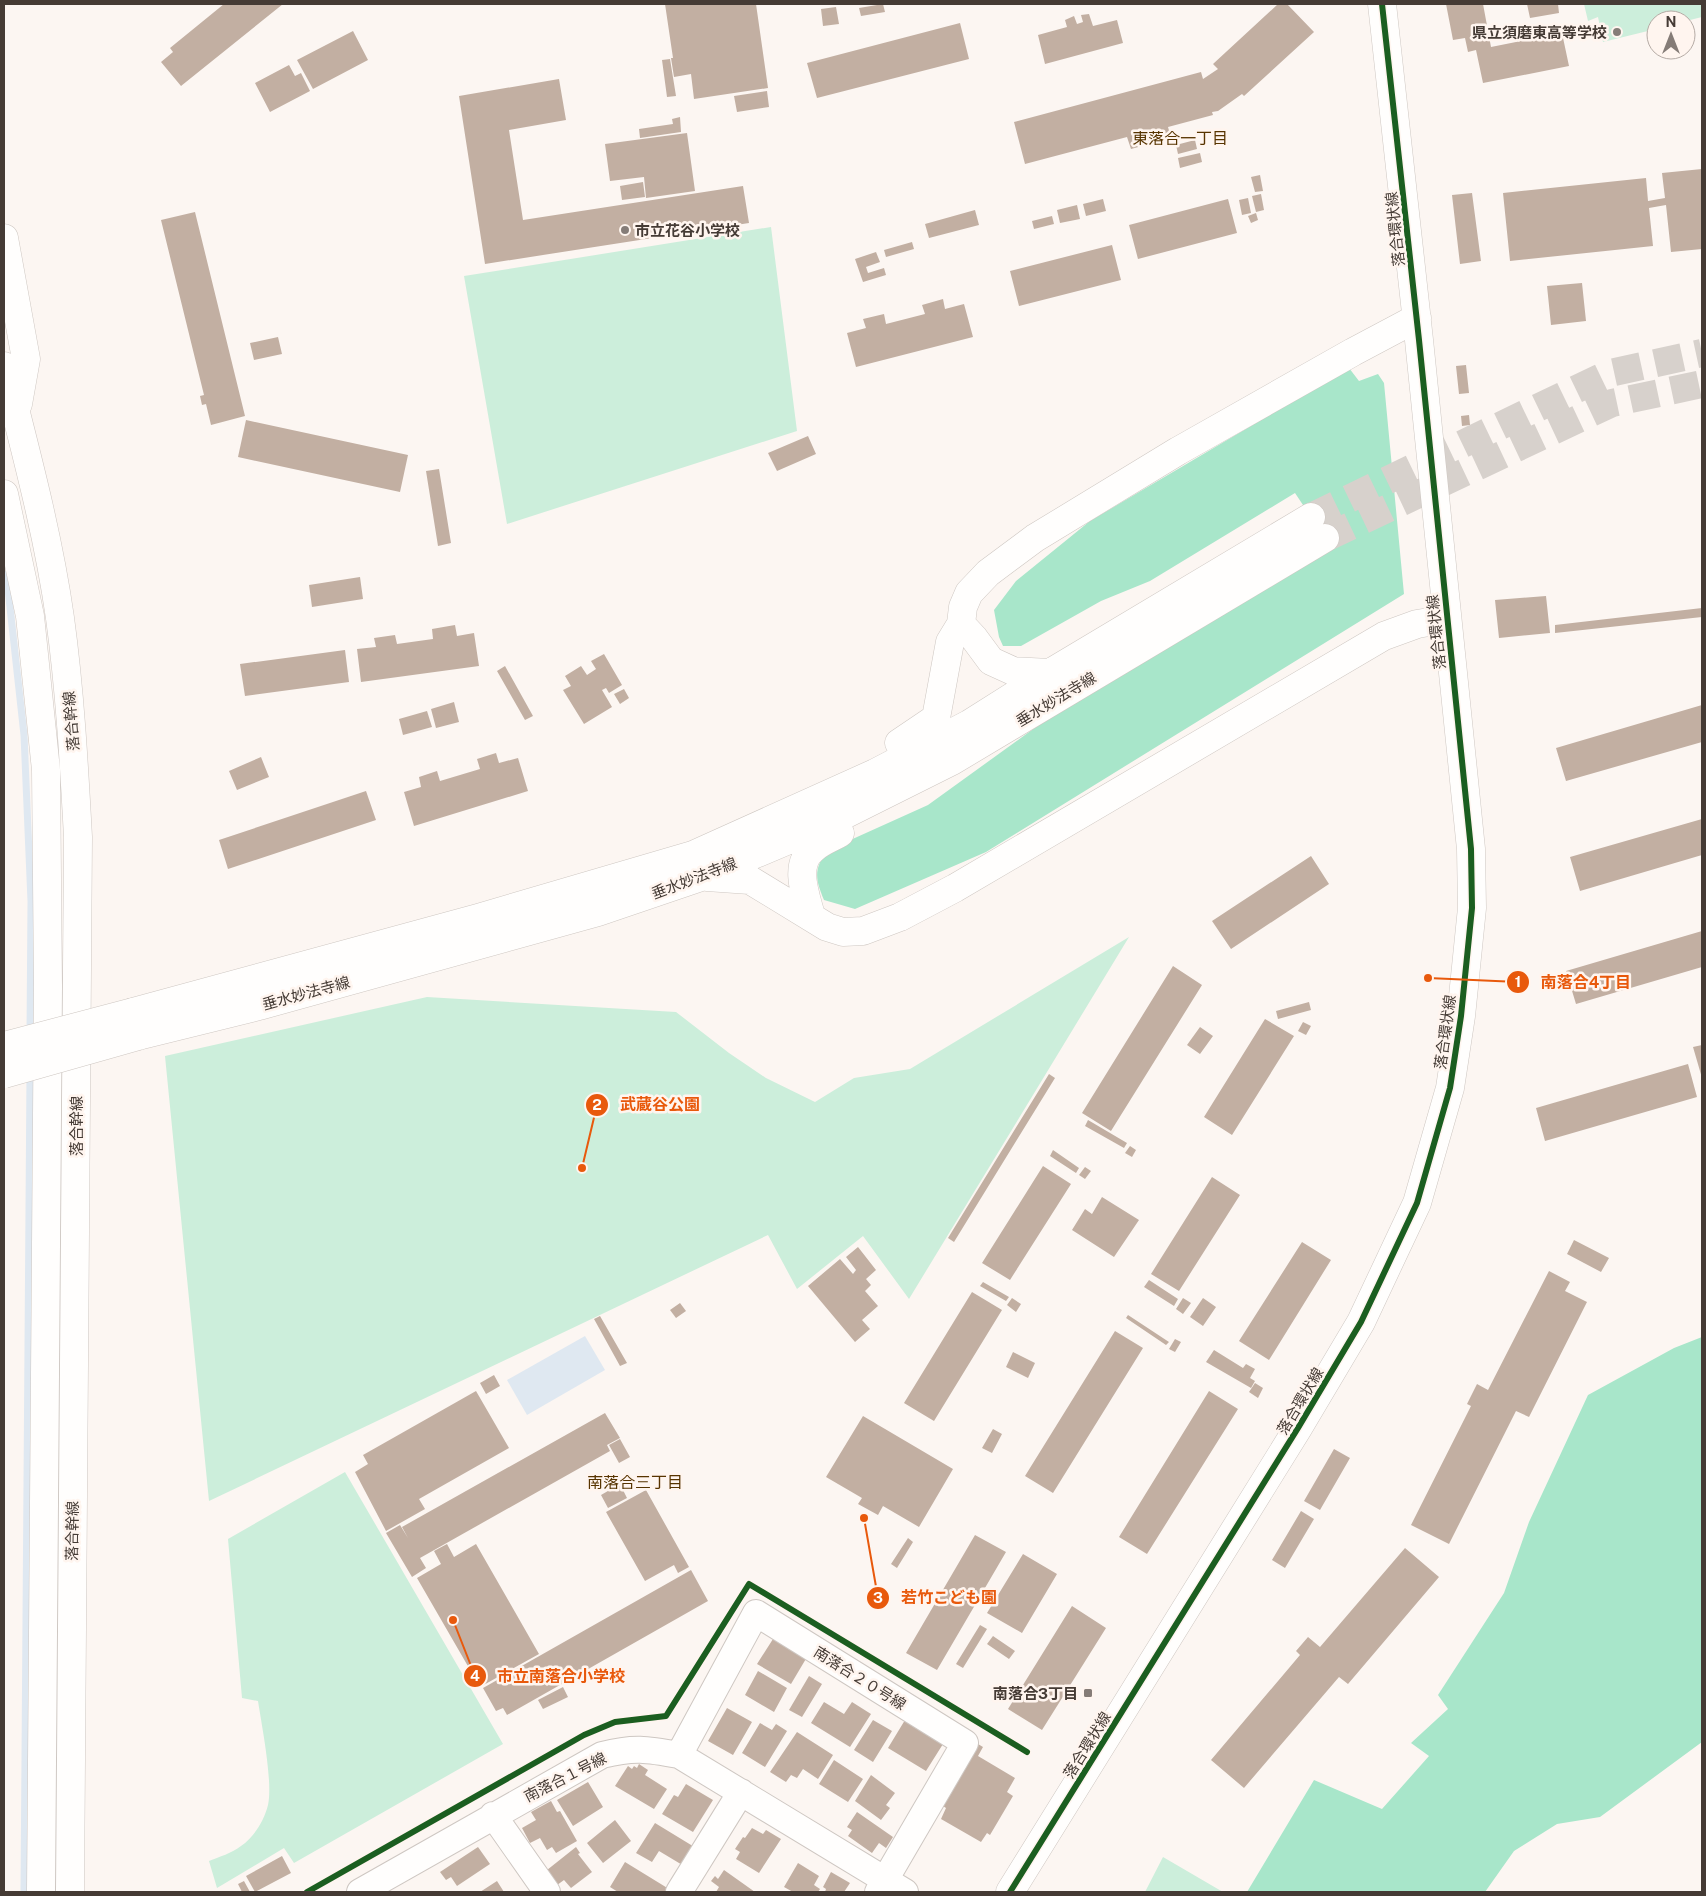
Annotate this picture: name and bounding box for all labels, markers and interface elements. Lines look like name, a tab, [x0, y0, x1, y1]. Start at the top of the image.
north arrow	[1646, 10, 1696, 60]
text: N	[1666, 14, 1676, 30]
place label: 県立須磨東高等学校	[1472, 24, 1607, 41]
marker: 県立須磨東高等学校	[1611, 26, 1623, 38]
district label: 東落合一丁目	[1132, 129, 1228, 148]
street label: 落合環状線	[1383, 191, 1407, 267]
place label: 市立花谷小学校	[635, 222, 740, 239]
marker: 市立花谷小学校	[619, 224, 631, 236]
street label: 落合環状線	[1424, 594, 1448, 670]
street label: 垂水妙法寺線	[1013, 669, 1099, 729]
street label: 落合幹線	[60, 690, 82, 752]
street label: 垂水妙法寺線	[649, 854, 739, 902]
callout: 南落合4丁目	[1506, 967, 1641, 998]
street label: 垂水妙法寺線	[260, 973, 352, 1013]
text: 1	[1515, 973, 1521, 990]
text: 南落合4丁目	[1541, 973, 1631, 992]
street label: 落合環状線	[1431, 994, 1459, 1070]
callout: 武蔵谷公園	[585, 1089, 710, 1120]
text: 武蔵谷公園	[620, 1095, 700, 1114]
street label: 落合幹線	[68, 1096, 85, 1156]
text: 2	[592, 1096, 602, 1113]
street label: 落合環状線	[1273, 1364, 1327, 1438]
district label: 南落合三丁目	[587, 1473, 683, 1492]
street label: 落合幹線	[63, 1501, 81, 1561]
callout: 若竹こども園	[866, 1582, 1007, 1613]
text: 若竹こども園	[901, 1588, 997, 1607]
text: 3	[873, 1589, 883, 1606]
street label: 南落合２０号線	[811, 1643, 909, 1713]
callout: 市立南落合小学校	[462, 1661, 635, 1692]
text: 4	[470, 1667, 480, 1684]
text: 市立南落合小学校	[497, 1667, 625, 1686]
place label: 南落合3丁目	[993, 1685, 1078, 1702]
marker: 南落合3丁目	[1082, 1687, 1094, 1699]
street label: 落合環状線	[1060, 1709, 1114, 1781]
street label: 南落合１号線	[521, 1749, 609, 1805]

